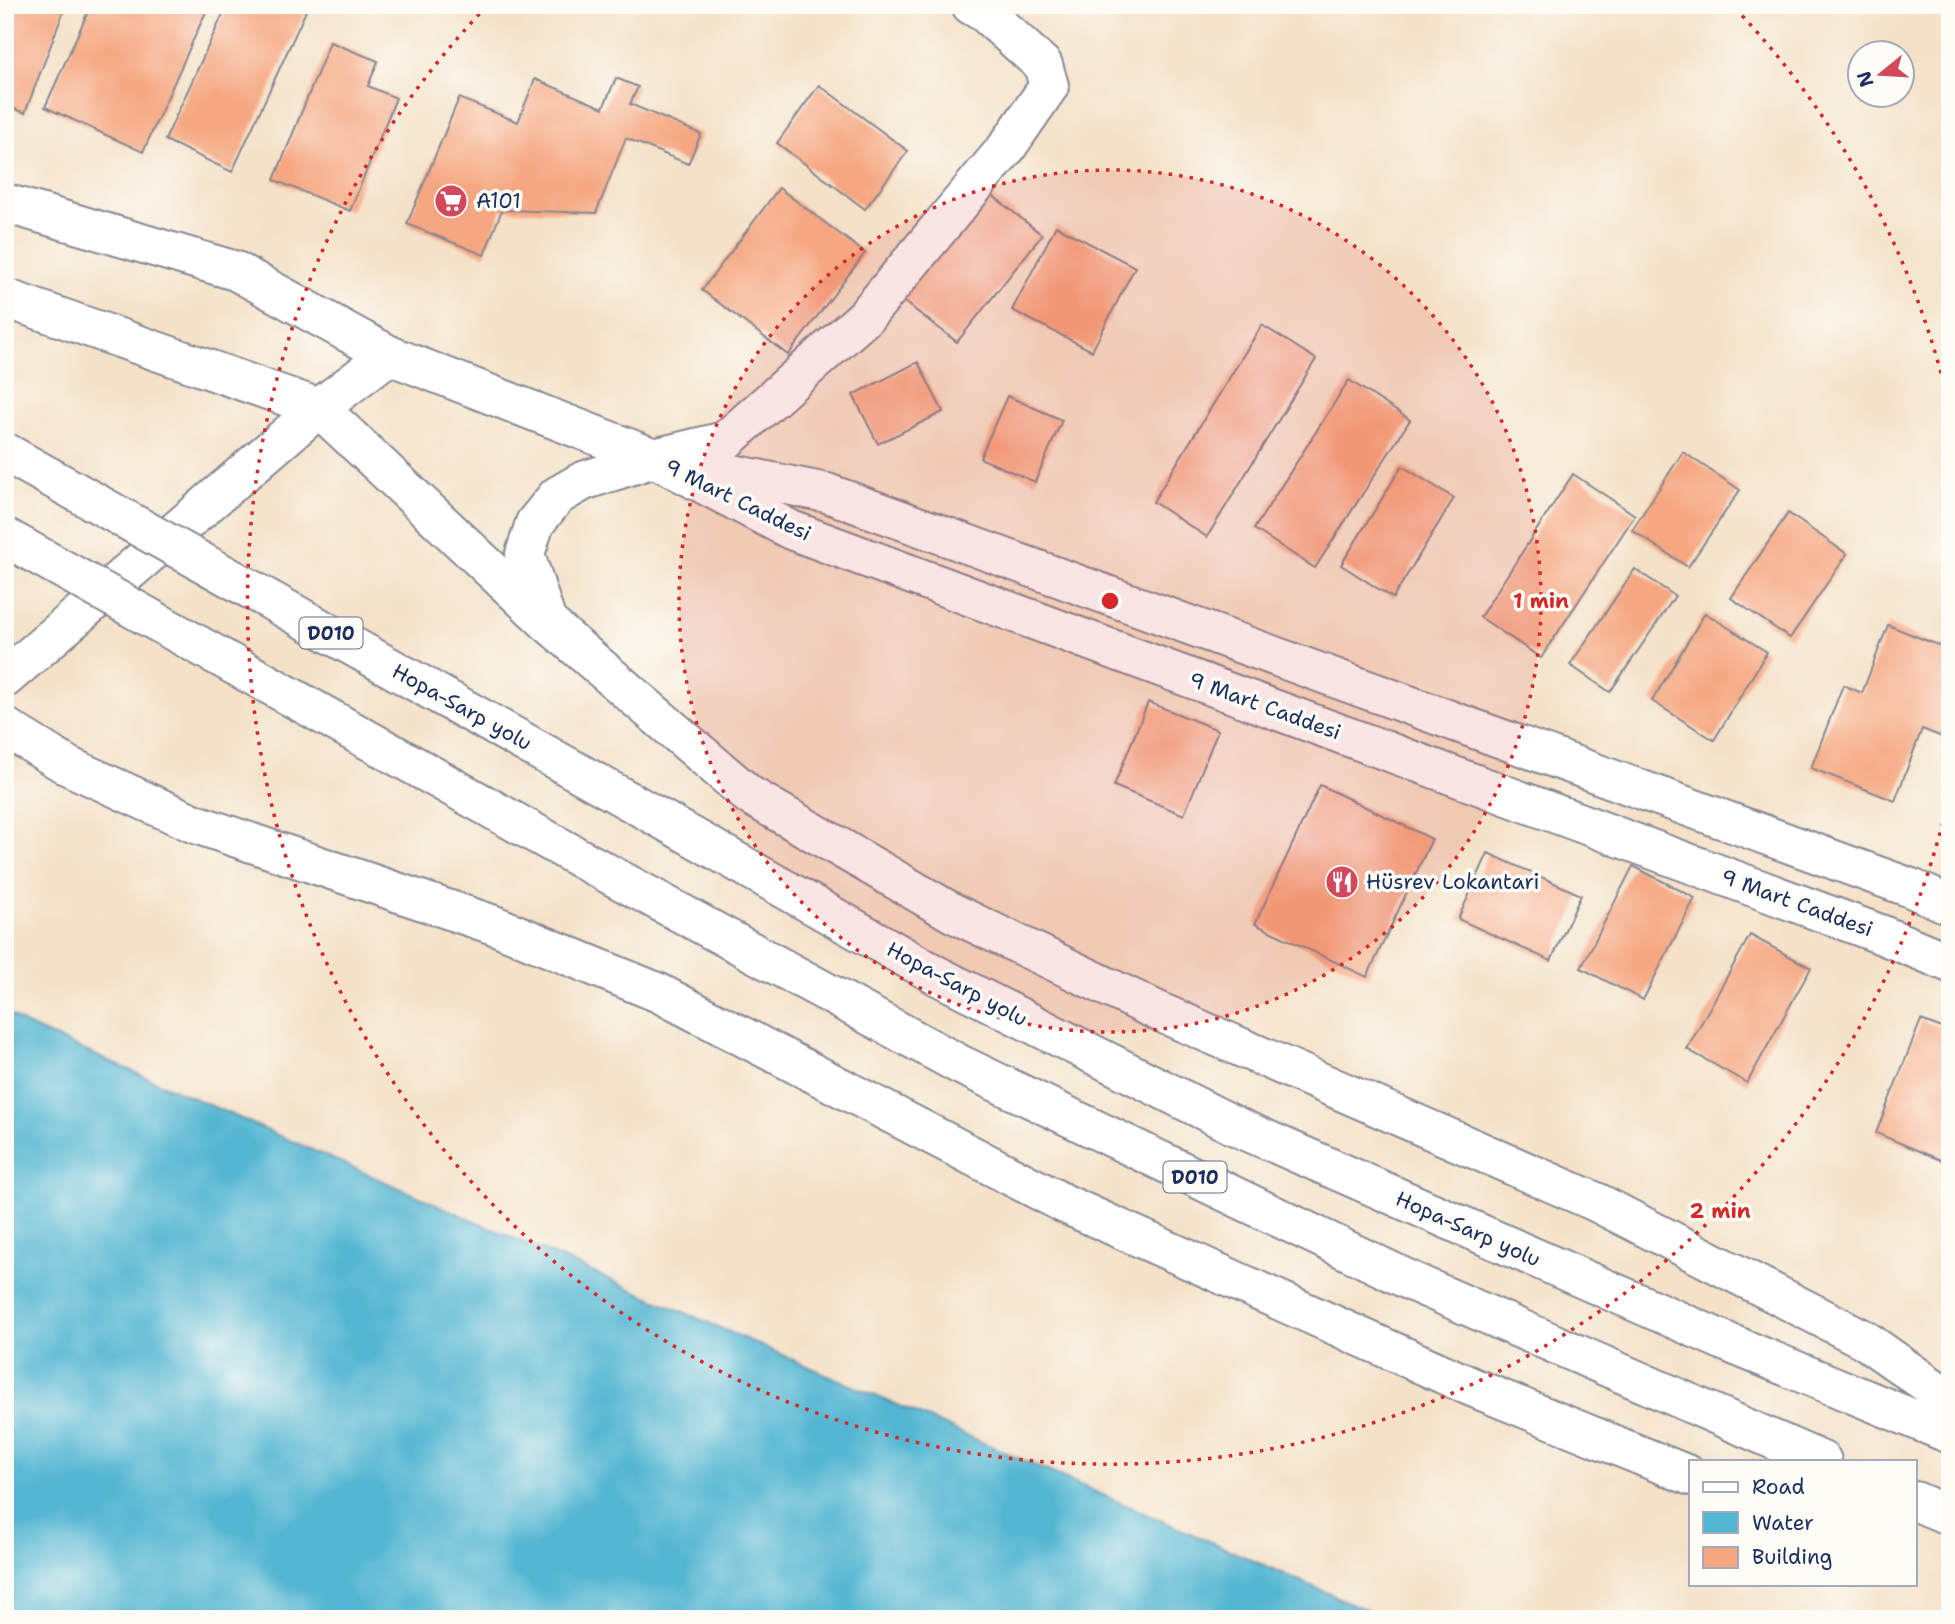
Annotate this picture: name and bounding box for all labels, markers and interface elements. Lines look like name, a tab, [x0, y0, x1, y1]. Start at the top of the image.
north arrow	[1846, 38, 1916, 108]
text: N	[1851, 68, 1880, 90]
supermarket icon: A101	[432, 182, 470, 220]
place label: A101	[476, 187, 521, 215]
street label: 9 Mart Caddesi	[660, 452, 816, 548]
text: 1 min	[1513, 587, 1569, 615]
centre of rings	[1098, 589, 1122, 613]
road number: D010	[300, 618, 362, 648]
street label: Hopa-Sarp yolu	[387, 657, 537, 757]
street label: 9 Mart Caddesi	[1185, 666, 1345, 746]
restaurant icon: Hüsrev Lokantari	[1323, 863, 1361, 901]
street label: 9 Mart Caddesi	[1717, 863, 1877, 943]
place label: Hüsrev Lokantari	[1366, 868, 1539, 896]
street label: Hopa-Sarp yolu	[882, 935, 1032, 1033]
road number: D010	[1164, 1162, 1226, 1192]
street label: Hopa-Sarp yolu	[1391, 1185, 1545, 1273]
text: 2 min	[1689, 1197, 1751, 1225]
legend	[1689, 1460, 1916, 1586]
text: Road	[1752, 1473, 1805, 1501]
text: Water	[1752, 1509, 1814, 1537]
text: Building	[1752, 1543, 1832, 1571]

